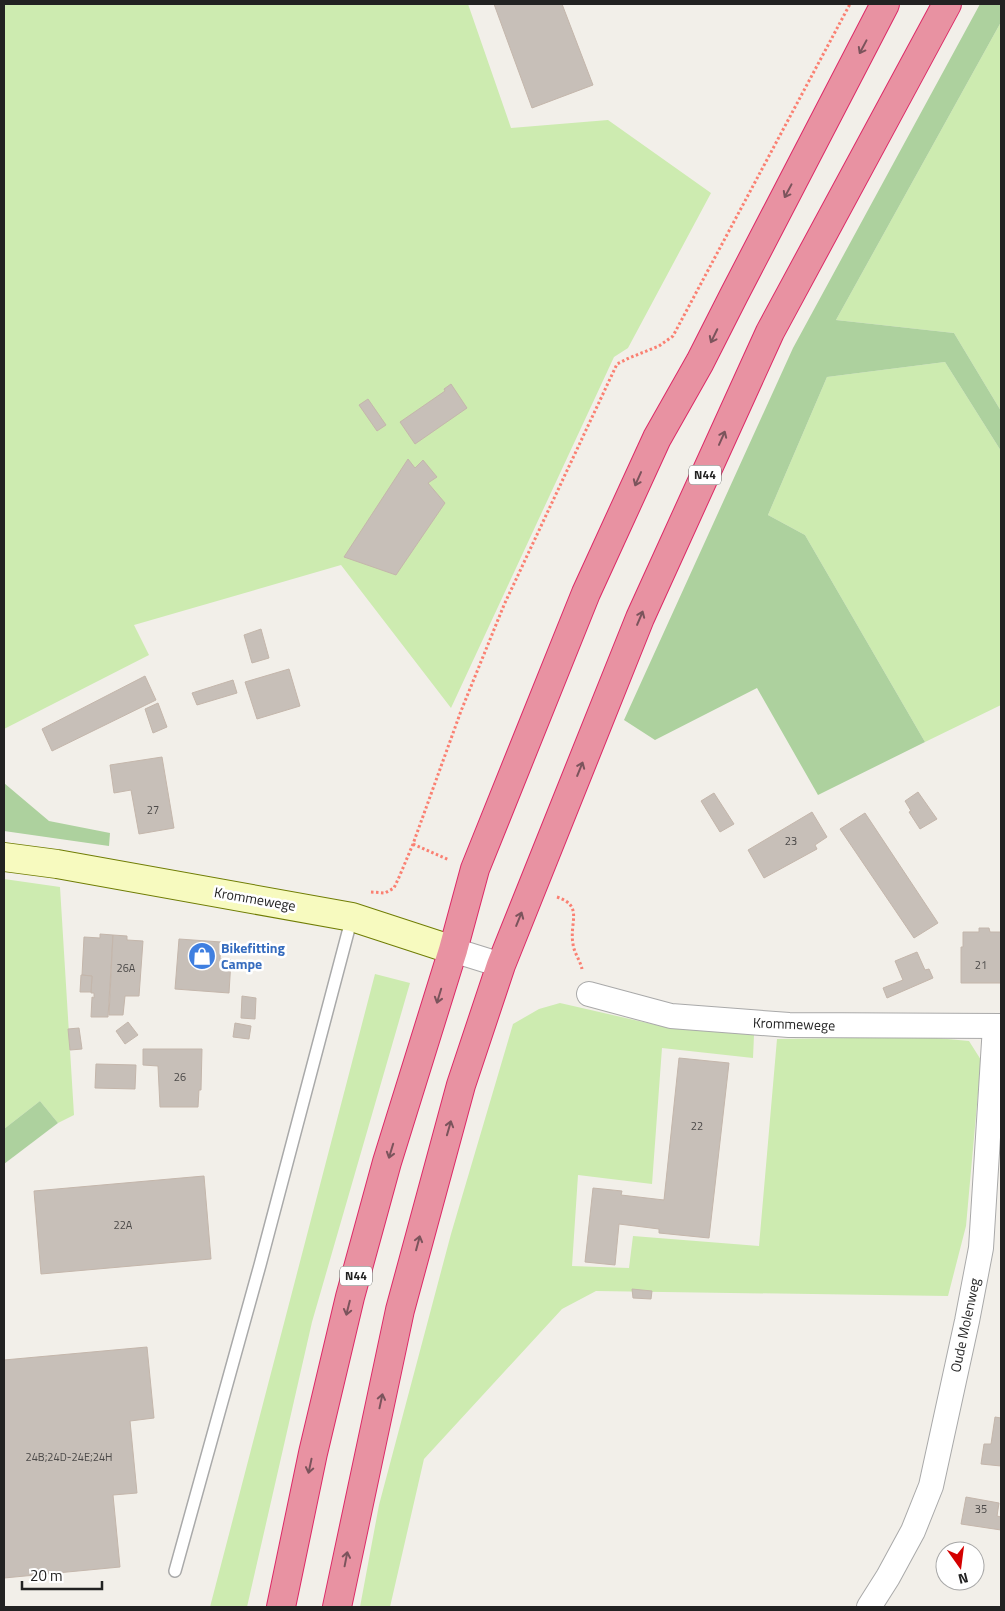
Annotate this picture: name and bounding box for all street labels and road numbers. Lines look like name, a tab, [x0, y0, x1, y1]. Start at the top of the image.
road number: N44	[689, 466, 721, 484]
street label: Krommewege	[213, 881, 297, 916]
street label: Krommewege	[752, 1012, 836, 1035]
road number: N44	[340, 1266, 372, 1285]
street label: Oude Molenweg	[944, 1276, 985, 1374]

